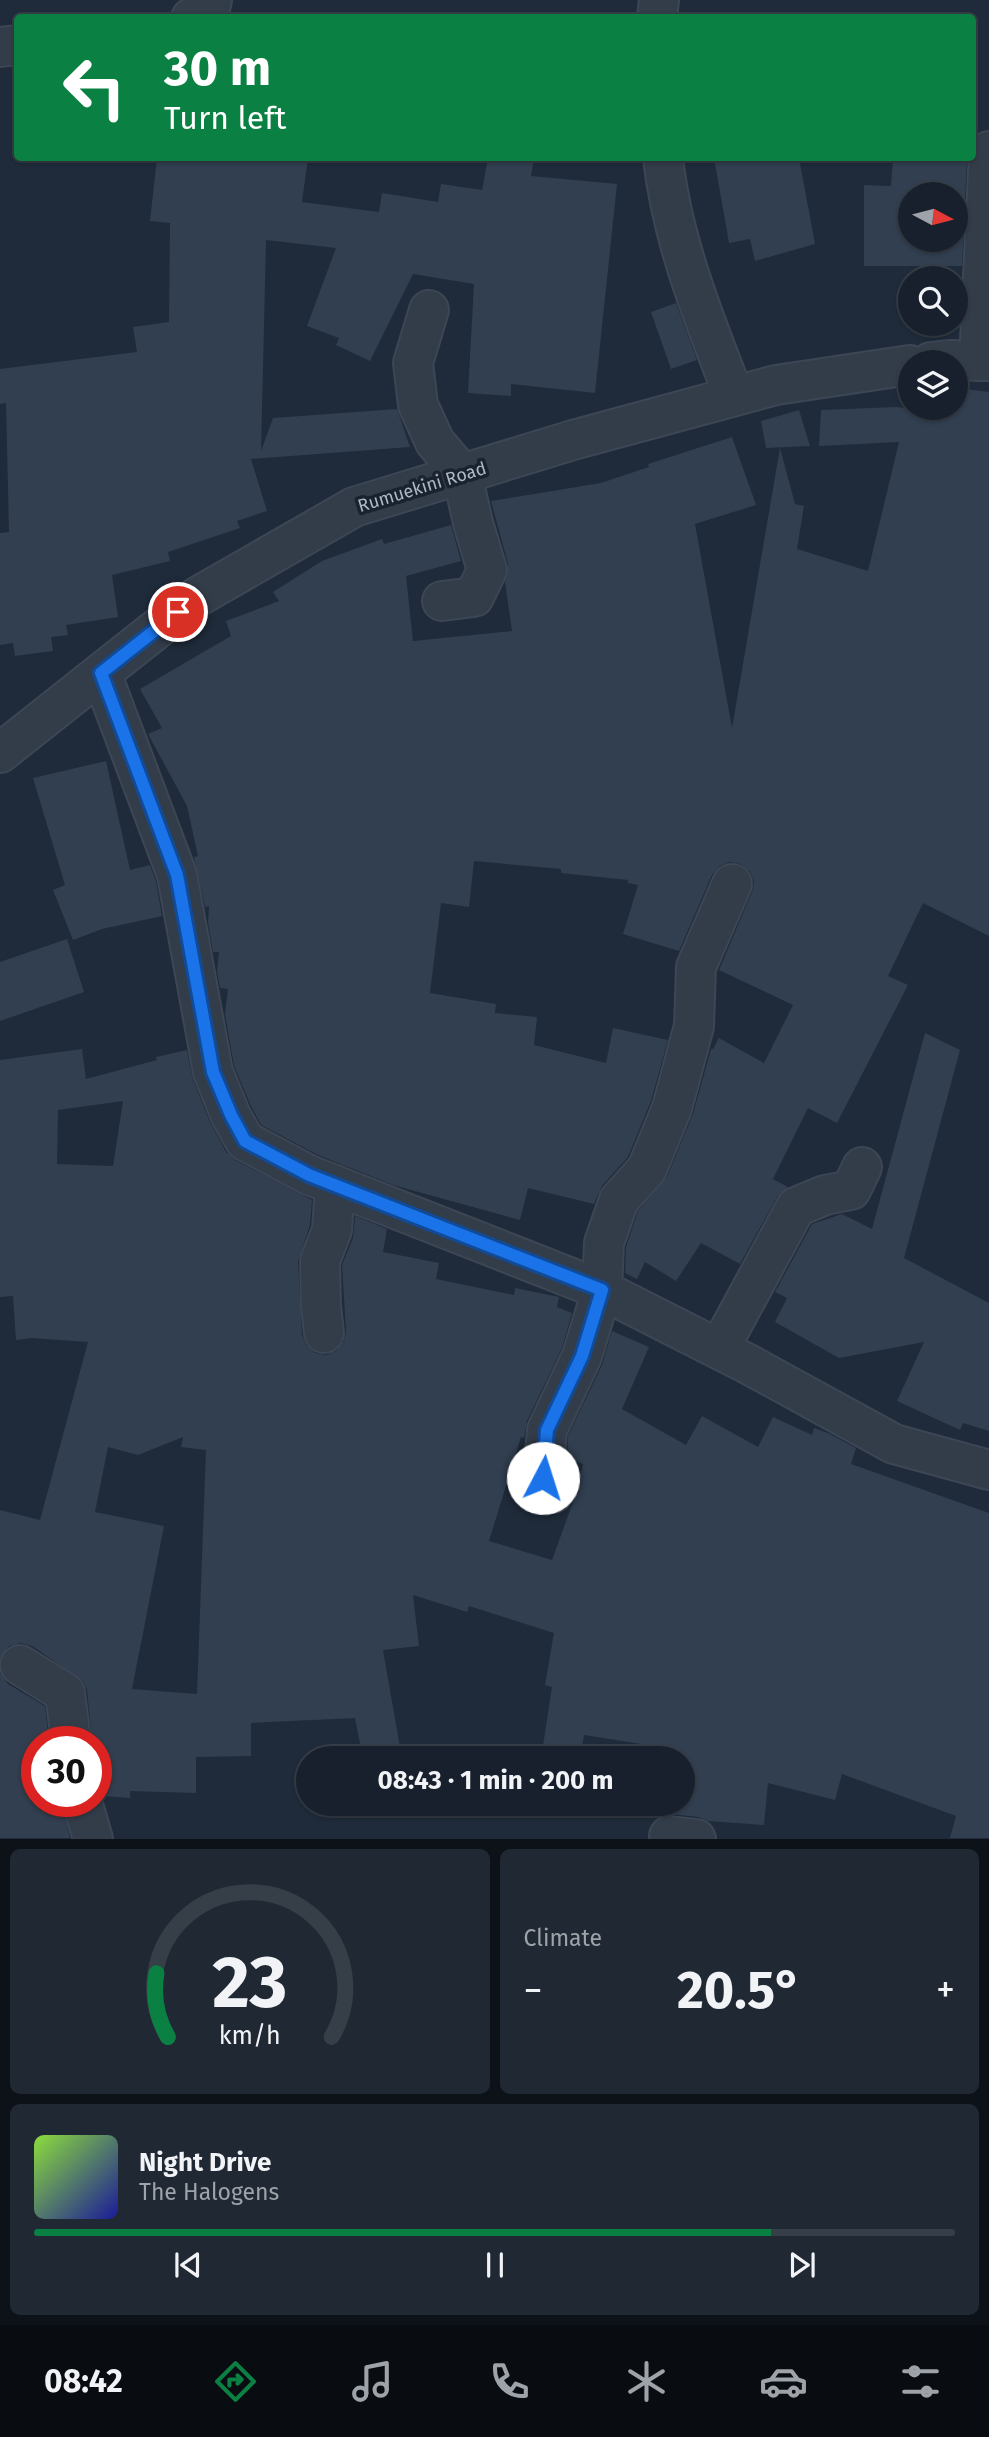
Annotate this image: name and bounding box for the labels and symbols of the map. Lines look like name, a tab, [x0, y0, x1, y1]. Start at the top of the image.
north arrow	[898, 182, 968, 252]
street label: Rumuekini Road	[355, 457, 489, 517]
pin	[148, 582, 208, 642]
position arrow	[506, 1441, 580, 1515]
speed limit sign: 30	[21, 1726, 112, 1817]

